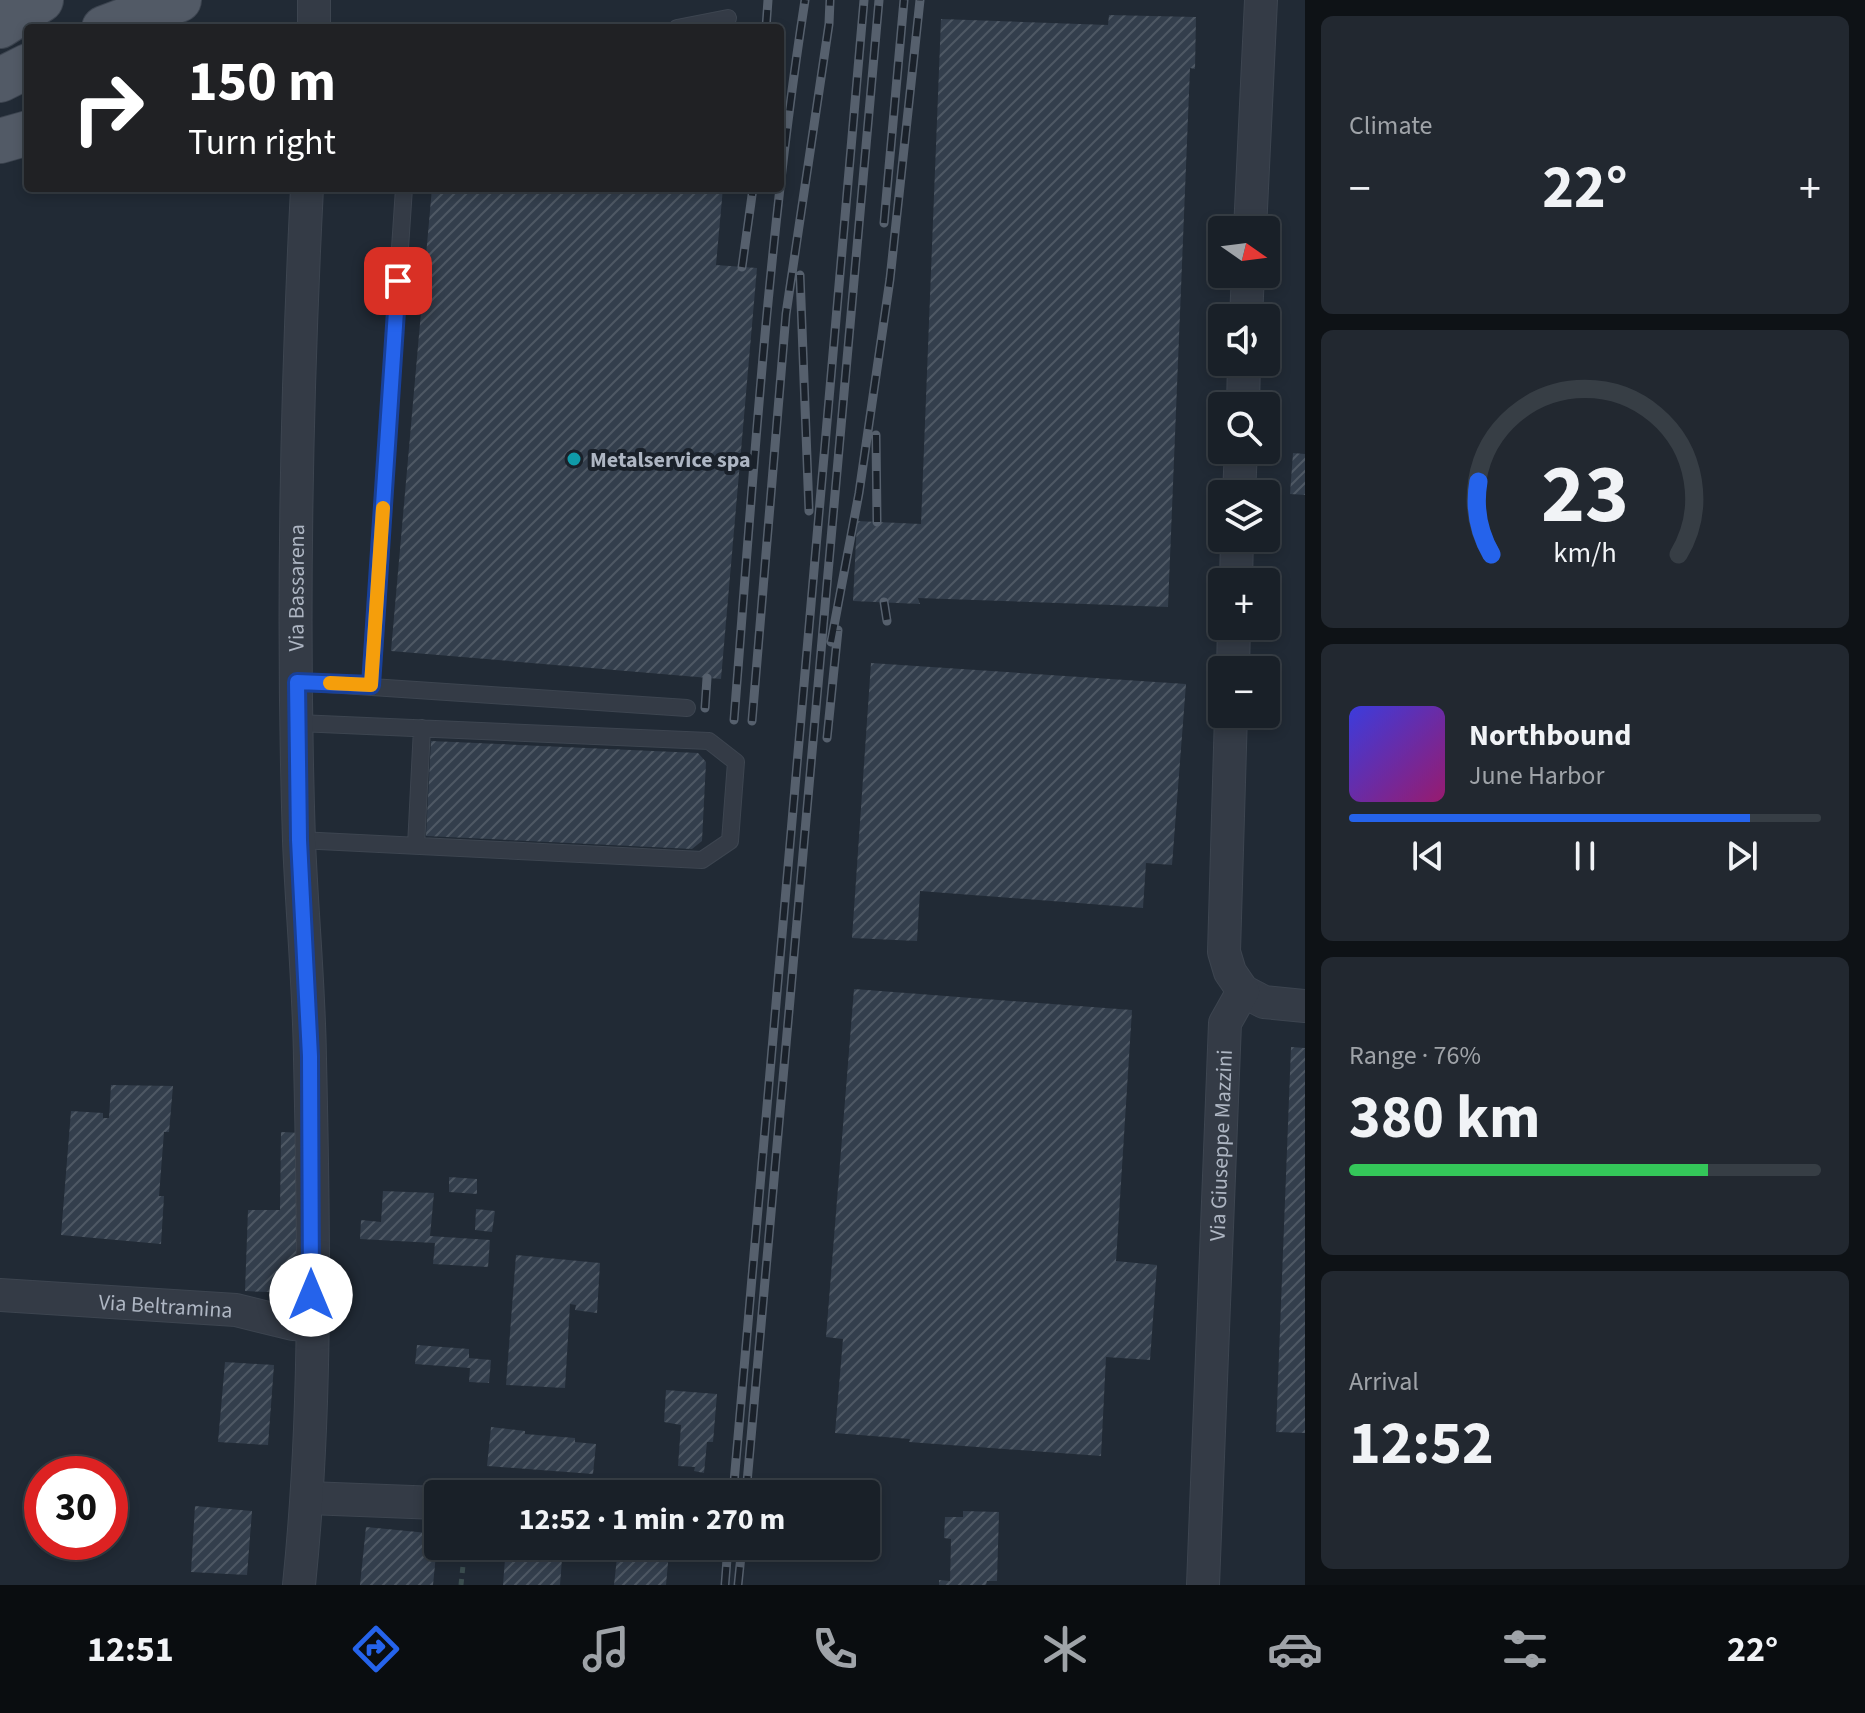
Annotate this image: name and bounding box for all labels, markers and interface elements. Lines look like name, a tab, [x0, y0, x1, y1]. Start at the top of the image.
text: 150 m	[188, 43, 336, 122]
icon: right	[56, 56, 160, 160]
text: Climate	[1349, 107, 1433, 144]
text: Turn right	[188, 117, 336, 168]
text: 22°	[1542, 146, 1628, 231]
text: −	[1349, 158, 1371, 221]
text: +	[1799, 158, 1821, 221]
north arrow	[1208, 216, 1280, 288]
map controls	[1208, 216, 1280, 728]
pin	[364, 247, 432, 315]
icon: arrive	[376, 259, 420, 303]
button: sound	[1208, 304, 1280, 376]
button: search	[1208, 392, 1280, 464]
text: 23	[1541, 435, 1629, 553]
place label: Metalservice spa	[590, 444, 751, 476]
marker: Metalservice spa	[565, 450, 583, 468]
button: layers	[1208, 480, 1280, 552]
street label: Via Bassarena	[281, 524, 313, 652]
text: km/h	[1553, 533, 1617, 573]
button: +	[1208, 568, 1280, 640]
button: −	[1208, 656, 1280, 728]
text: Northbound	[1469, 714, 1631, 757]
text: June Harbor	[1469, 757, 1605, 794]
icon: previous	[1406, 834, 1450, 878]
icon: pause	[1563, 834, 1607, 878]
icon: next	[1720, 834, 1764, 878]
text: Range · 76%	[1349, 1037, 1481, 1074]
street label: Via Giuseppe Mazzini	[1201, 1049, 1241, 1242]
text: 380 km	[1349, 1076, 1540, 1161]
position arrow	[269, 1253, 353, 1337]
street label: Via Beltramina	[98, 1286, 234, 1327]
text: Arrival	[1349, 1363, 1419, 1400]
text: 12:52	[1349, 1402, 1494, 1487]
speed limit sign: 30	[24, 1456, 128, 1560]
text: 12:52 · 1 min · 270 m	[519, 1498, 785, 1541]
icon: directions	[348, 1621, 404, 1677]
icon: music	[578, 1621, 634, 1677]
icon: phone	[807, 1621, 863, 1677]
icon: climate	[1037, 1621, 1093, 1677]
icon: car	[1267, 1621, 1323, 1677]
icon: filters	[1497, 1621, 1553, 1677]
text: 12:51	[87, 1624, 174, 1675]
text: 22°	[1727, 1624, 1778, 1675]

